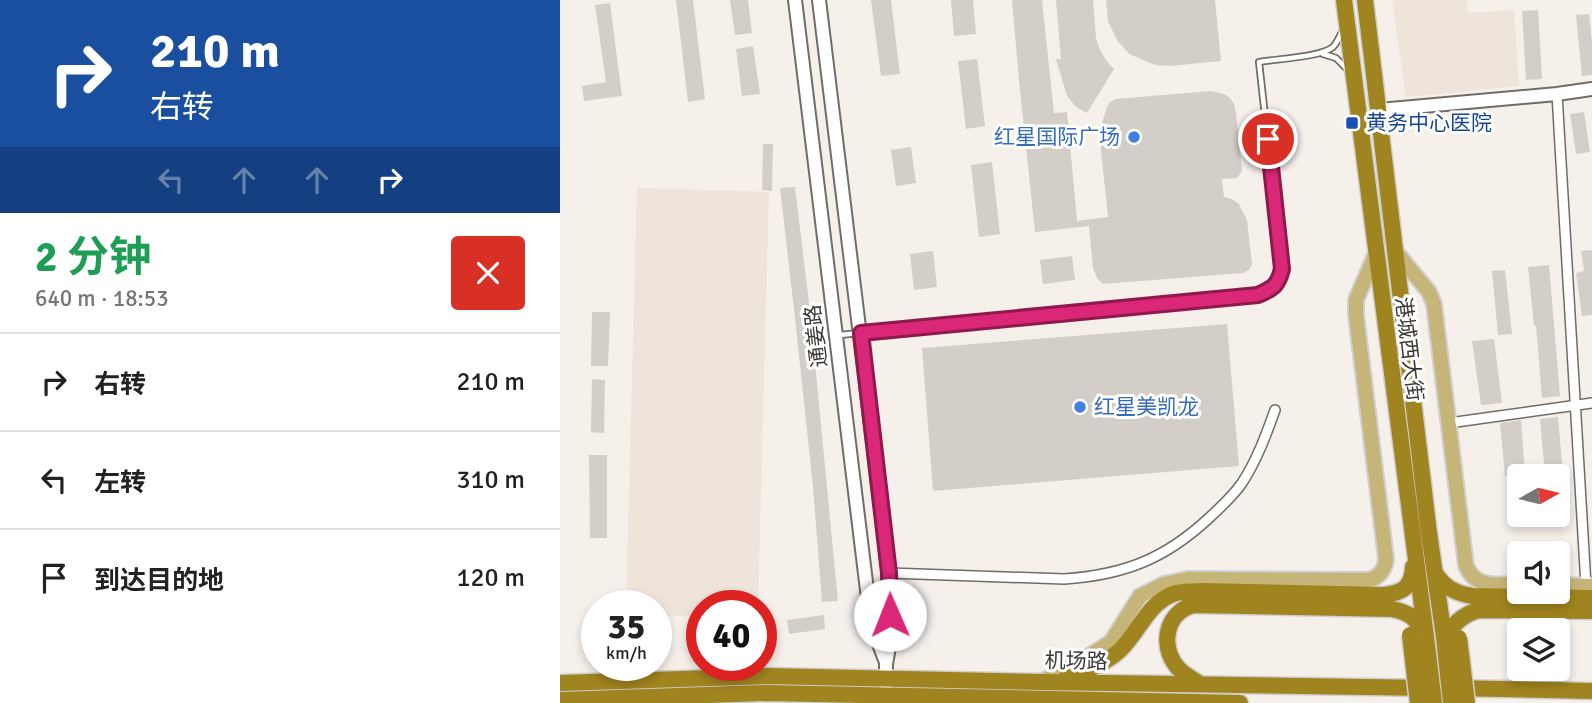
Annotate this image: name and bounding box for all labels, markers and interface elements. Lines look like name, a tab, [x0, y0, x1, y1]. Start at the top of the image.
text: 210 m	[150, 21, 280, 81]
icon: right	[35, 28, 126, 119]
text: 右转	[150, 88, 214, 127]
pin	[1238, 109, 1298, 169]
place label: 黄务中心医院	[1366, 110, 1492, 136]
marker: 黄务中心医院	[1344, 115, 1360, 131]
icon: arrive	[1249, 120, 1287, 158]
place label: 红星国际广场	[994, 124, 1120, 150]
marker: 红星国际广场	[1126, 129, 1142, 145]
icon: left	[152, 161, 190, 199]
icon: ahead	[225, 161, 263, 199]
icon: ahead	[298, 161, 336, 199]
icon: right	[371, 161, 409, 199]
text: 2 分钟	[35, 232, 151, 283]
button: close	[451, 236, 525, 310]
text: 640 m · 18:53	[35, 284, 169, 313]
street label: 港城西大街	[1390, 295, 1428, 403]
street label: 通姜路	[799, 303, 833, 369]
icon: right	[35, 363, 73, 401]
text: 210 m	[456, 366, 525, 398]
text: 右转	[94, 369, 146, 401]
place label: 红星美凯龙	[1094, 394, 1199, 420]
marker: 红星美凯龙	[1072, 399, 1088, 415]
icon: left	[35, 461, 73, 499]
text: 310 m	[456, 464, 525, 496]
north arrow	[1507, 464, 1570, 527]
map controls	[1507, 464, 1570, 681]
text: 左转	[94, 467, 146, 499]
button: sound	[1507, 541, 1570, 604]
icon: arrive	[35, 559, 73, 597]
text: 120 m	[456, 562, 525, 594]
text: 到达目的地	[94, 565, 224, 597]
position arrow	[853, 578, 927, 652]
speed limit sign: 40	[686, 590, 777, 681]
text: 35	[608, 605, 645, 648]
button: layers	[1507, 618, 1570, 681]
text: km/h	[606, 642, 647, 664]
street label: 机场路	[1044, 647, 1108, 675]

